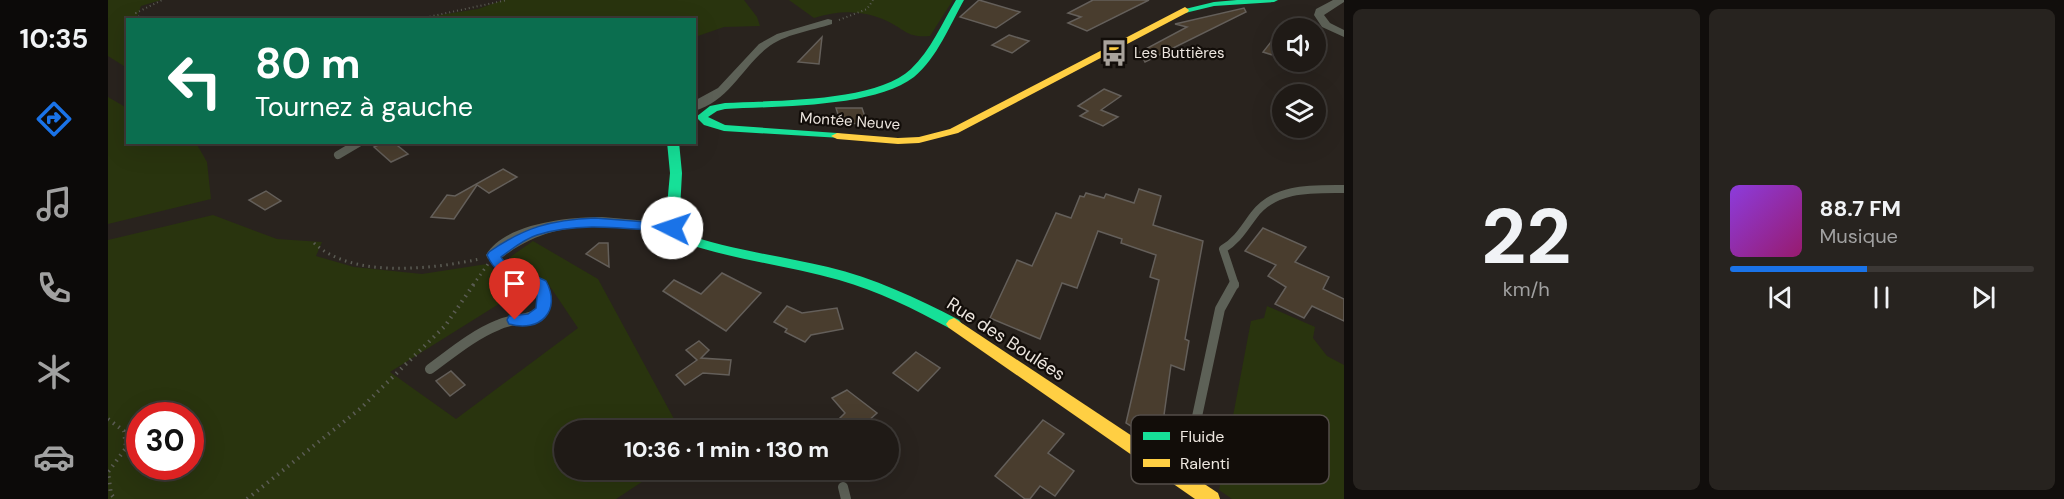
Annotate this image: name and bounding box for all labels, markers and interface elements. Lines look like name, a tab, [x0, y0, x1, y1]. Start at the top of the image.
map controls	[1272, 18, 1326, 138]
button: sound	[1272, 18, 1326, 72]
text: 10:35	[20, 21, 88, 56]
text: 80 m	[255, 36, 361, 91]
bus stop icon: Les Buttières	[1099, 38, 1129, 68]
icon: left	[156, 42, 234, 120]
place label: Les Buttières	[1134, 43, 1224, 63]
button: layers	[1272, 84, 1326, 138]
text: Tournez à gauche	[255, 89, 473, 124]
icon: directions	[33, 98, 75, 140]
street label: Montée Neuve	[799, 108, 901, 134]
icon: music	[33, 183, 75, 225]
text: 22	[1481, 186, 1571, 287]
text: 88.7 FM	[1820, 194, 1901, 223]
position arrow	[640, 196, 704, 260]
text: Musique	[1820, 223, 1898, 249]
pin	[489, 258, 540, 320]
icon: phone	[33, 267, 75, 309]
icon: arrive	[498, 267, 531, 300]
text: km/h	[1503, 276, 1550, 302]
icon: previous	[1764, 281, 1797, 314]
icon: pause	[1865, 281, 1898, 314]
icon: next	[1967, 281, 2000, 314]
street label: Rue des Boulées	[942, 292, 1070, 386]
icon: climate	[33, 351, 75, 393]
speed limit sign: 30	[126, 402, 204, 480]
legend	[1131, 415, 1329, 484]
text: Fluide	[1180, 426, 1224, 447]
text: 10:36 · 1 min · 130 m	[624, 435, 829, 464]
icon: car	[33, 436, 75, 478]
text: Ralenti	[1180, 453, 1230, 474]

